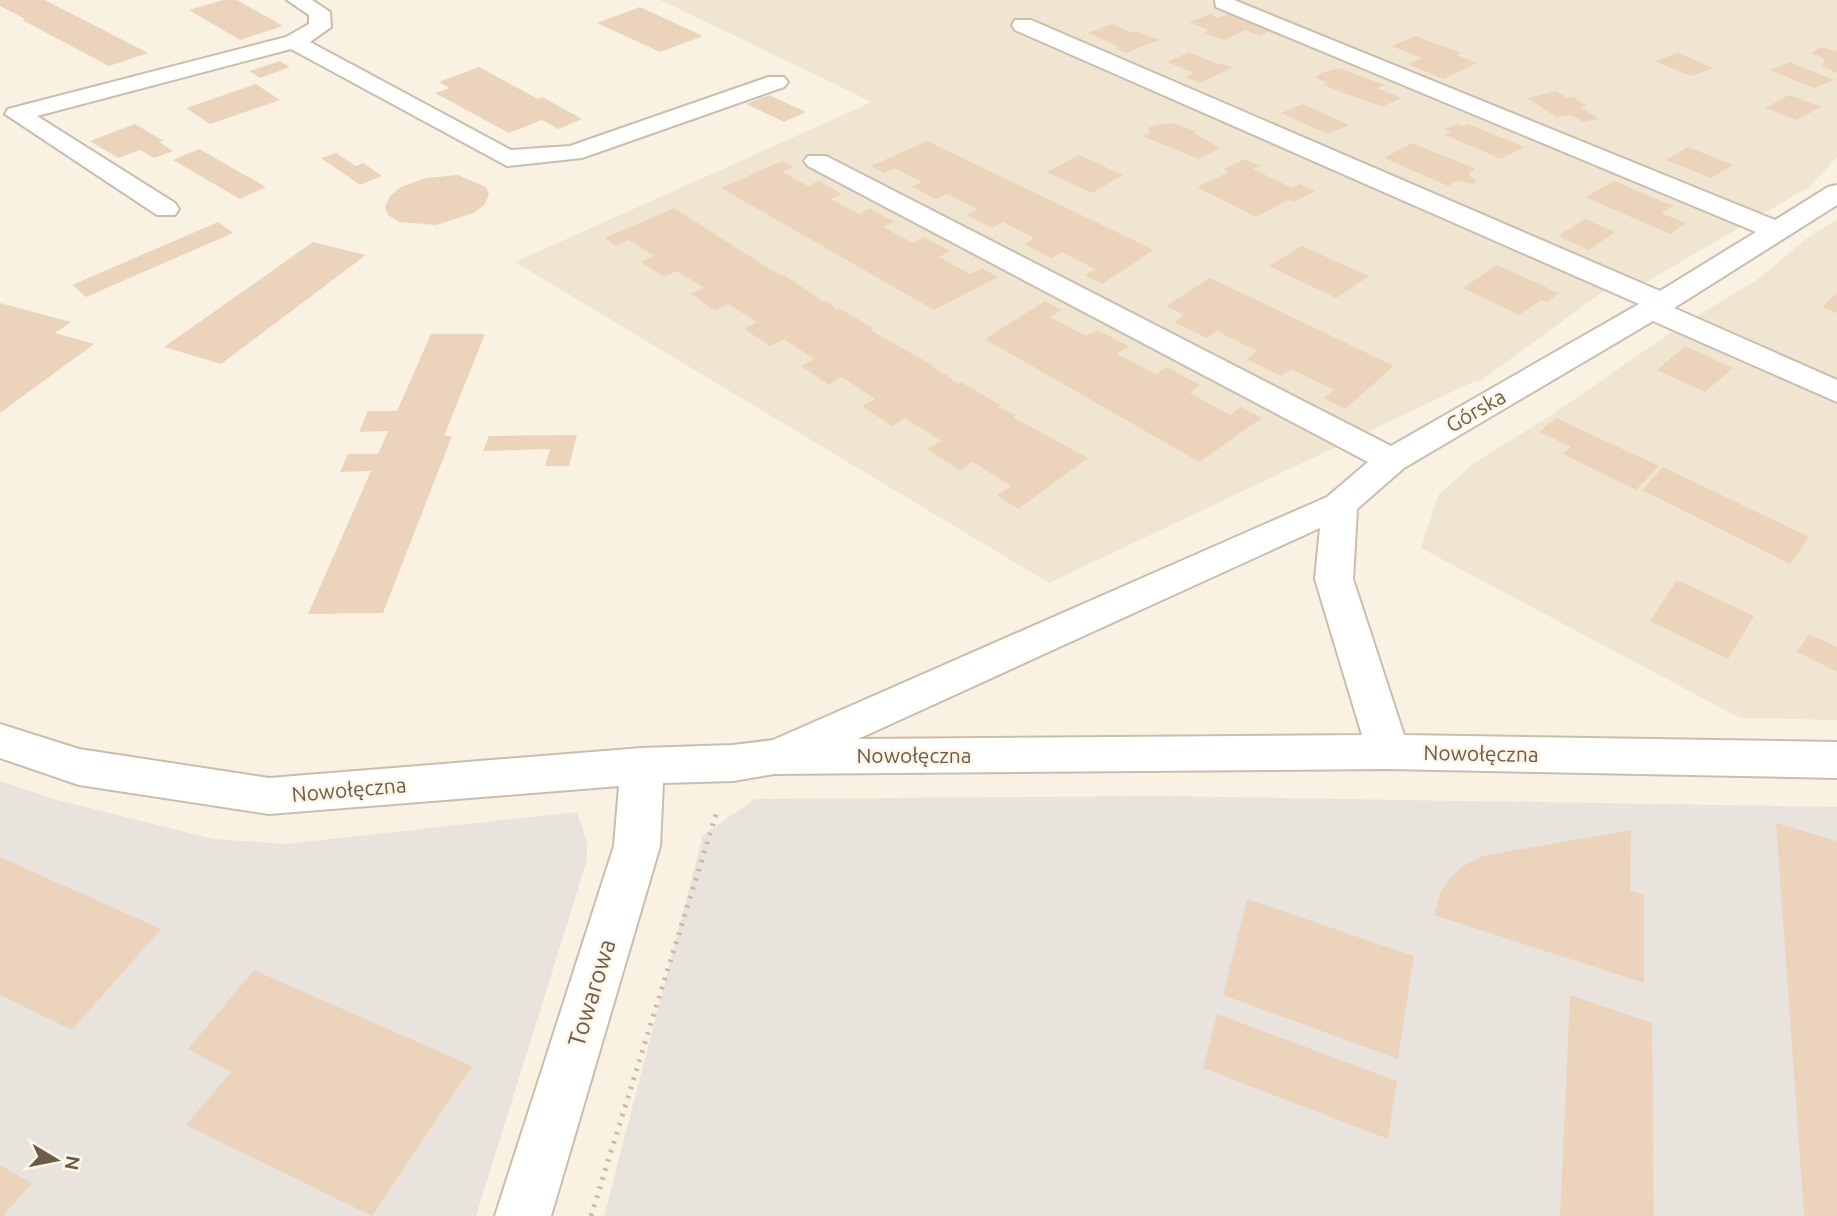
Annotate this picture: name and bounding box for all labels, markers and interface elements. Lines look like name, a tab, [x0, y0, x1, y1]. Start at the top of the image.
street label: Górska	[1441, 384, 1510, 437]
street label: Nowołęczna	[1423, 740, 1539, 766]
street label: Nowołęczna	[856, 743, 972, 767]
street label: Nowołęczna	[290, 772, 407, 806]
street label: Towarowa	[562, 936, 621, 1050]
north arrow	[21, 1125, 91, 1195]
text: N	[61, 1154, 85, 1172]

